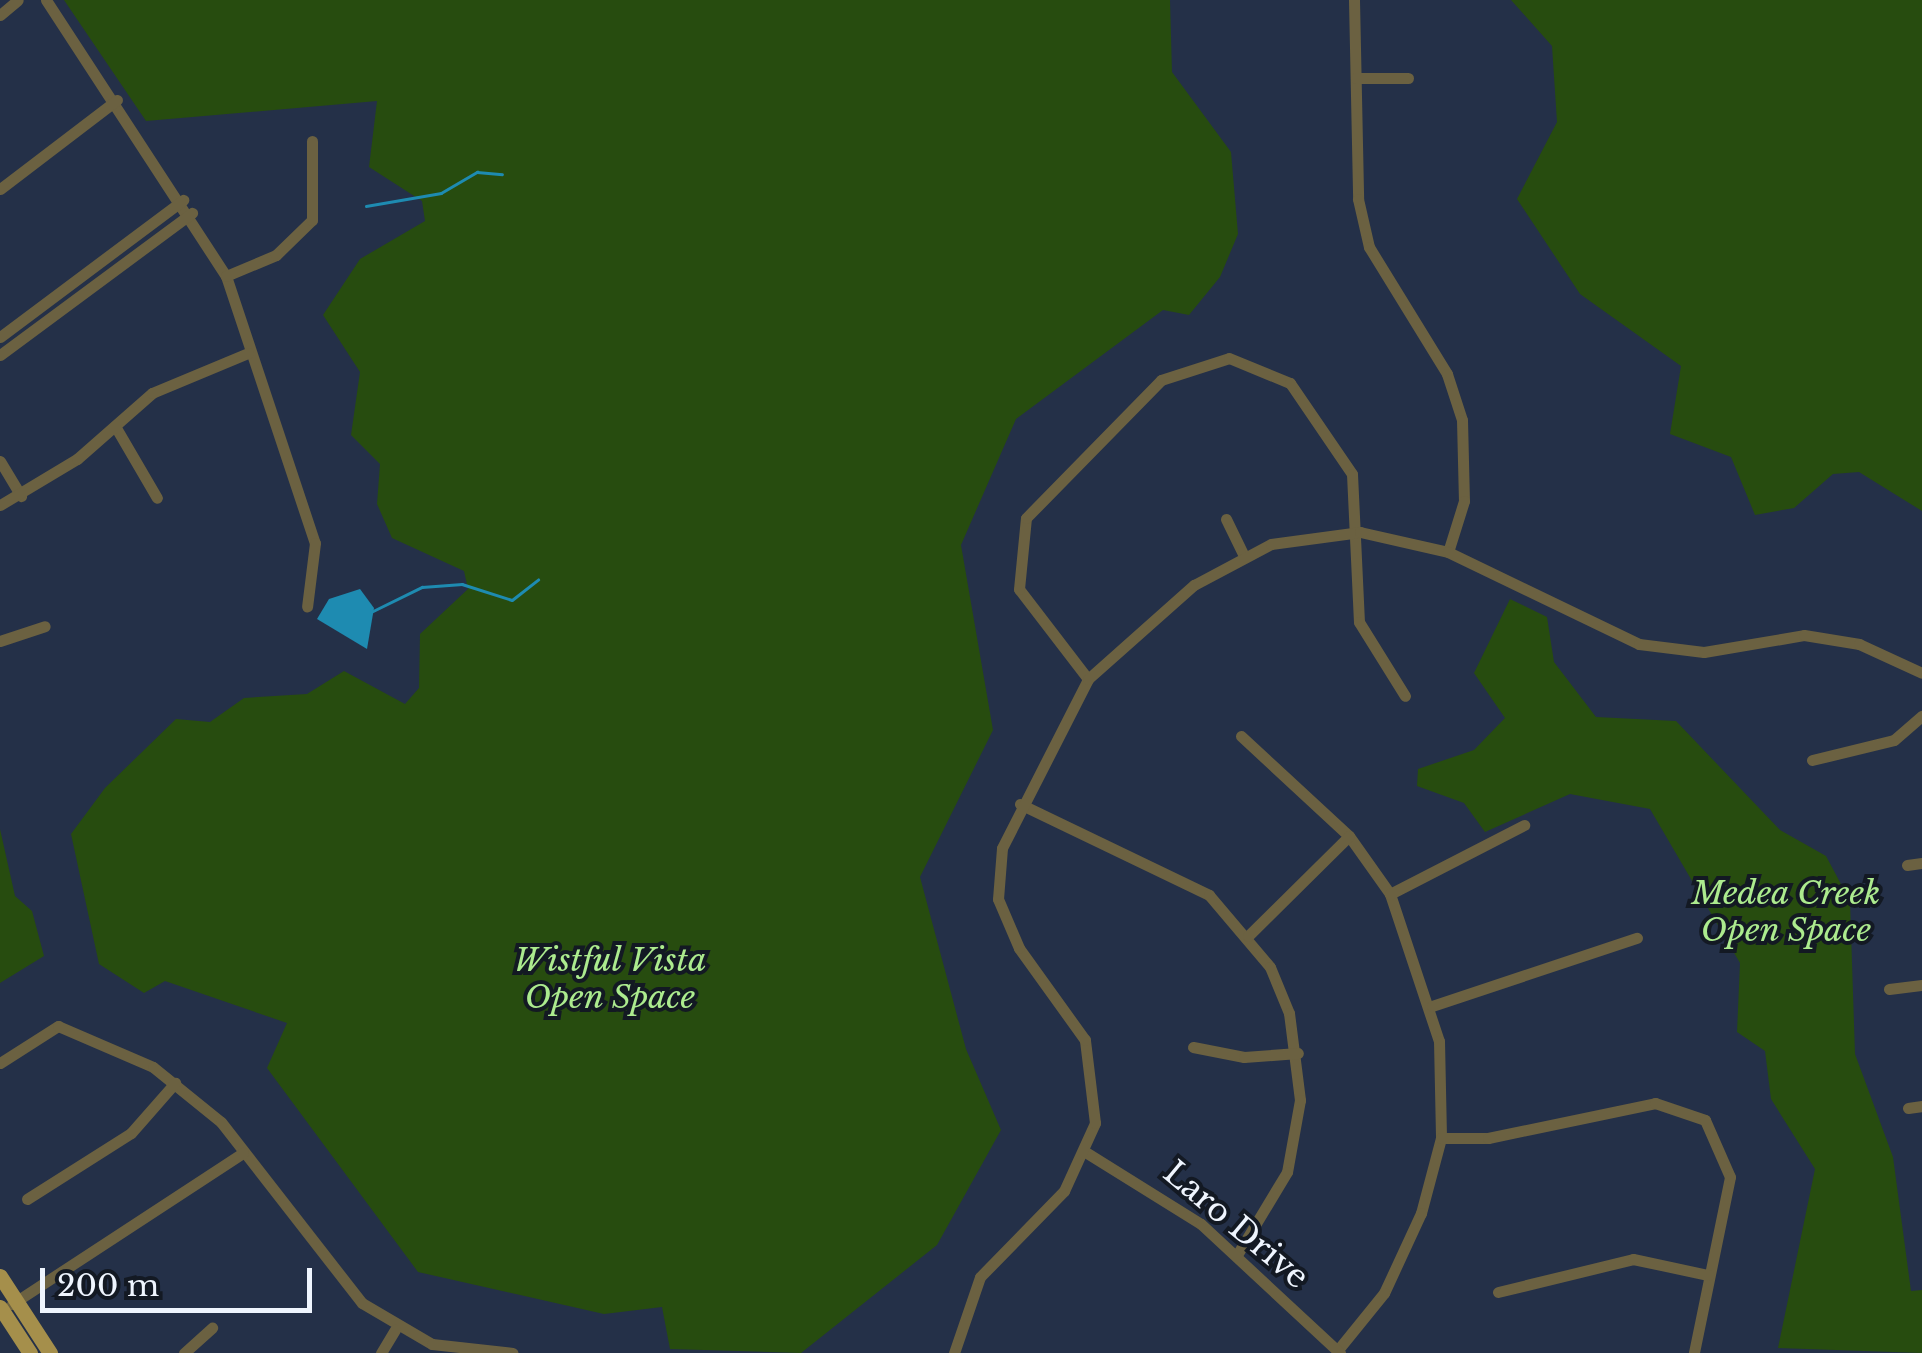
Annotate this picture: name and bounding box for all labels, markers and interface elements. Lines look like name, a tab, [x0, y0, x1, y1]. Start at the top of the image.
park label: Medea Creek Open Space	[1691, 875, 1881, 950]
park label: Wistful Vista Open Space	[513, 942, 707, 1017]
street label: Laro Drive	[1156, 1153, 1316, 1297]
scale bar	[45, 1248, 318, 1310]
text: 200 m	[57, 1267, 159, 1304]

